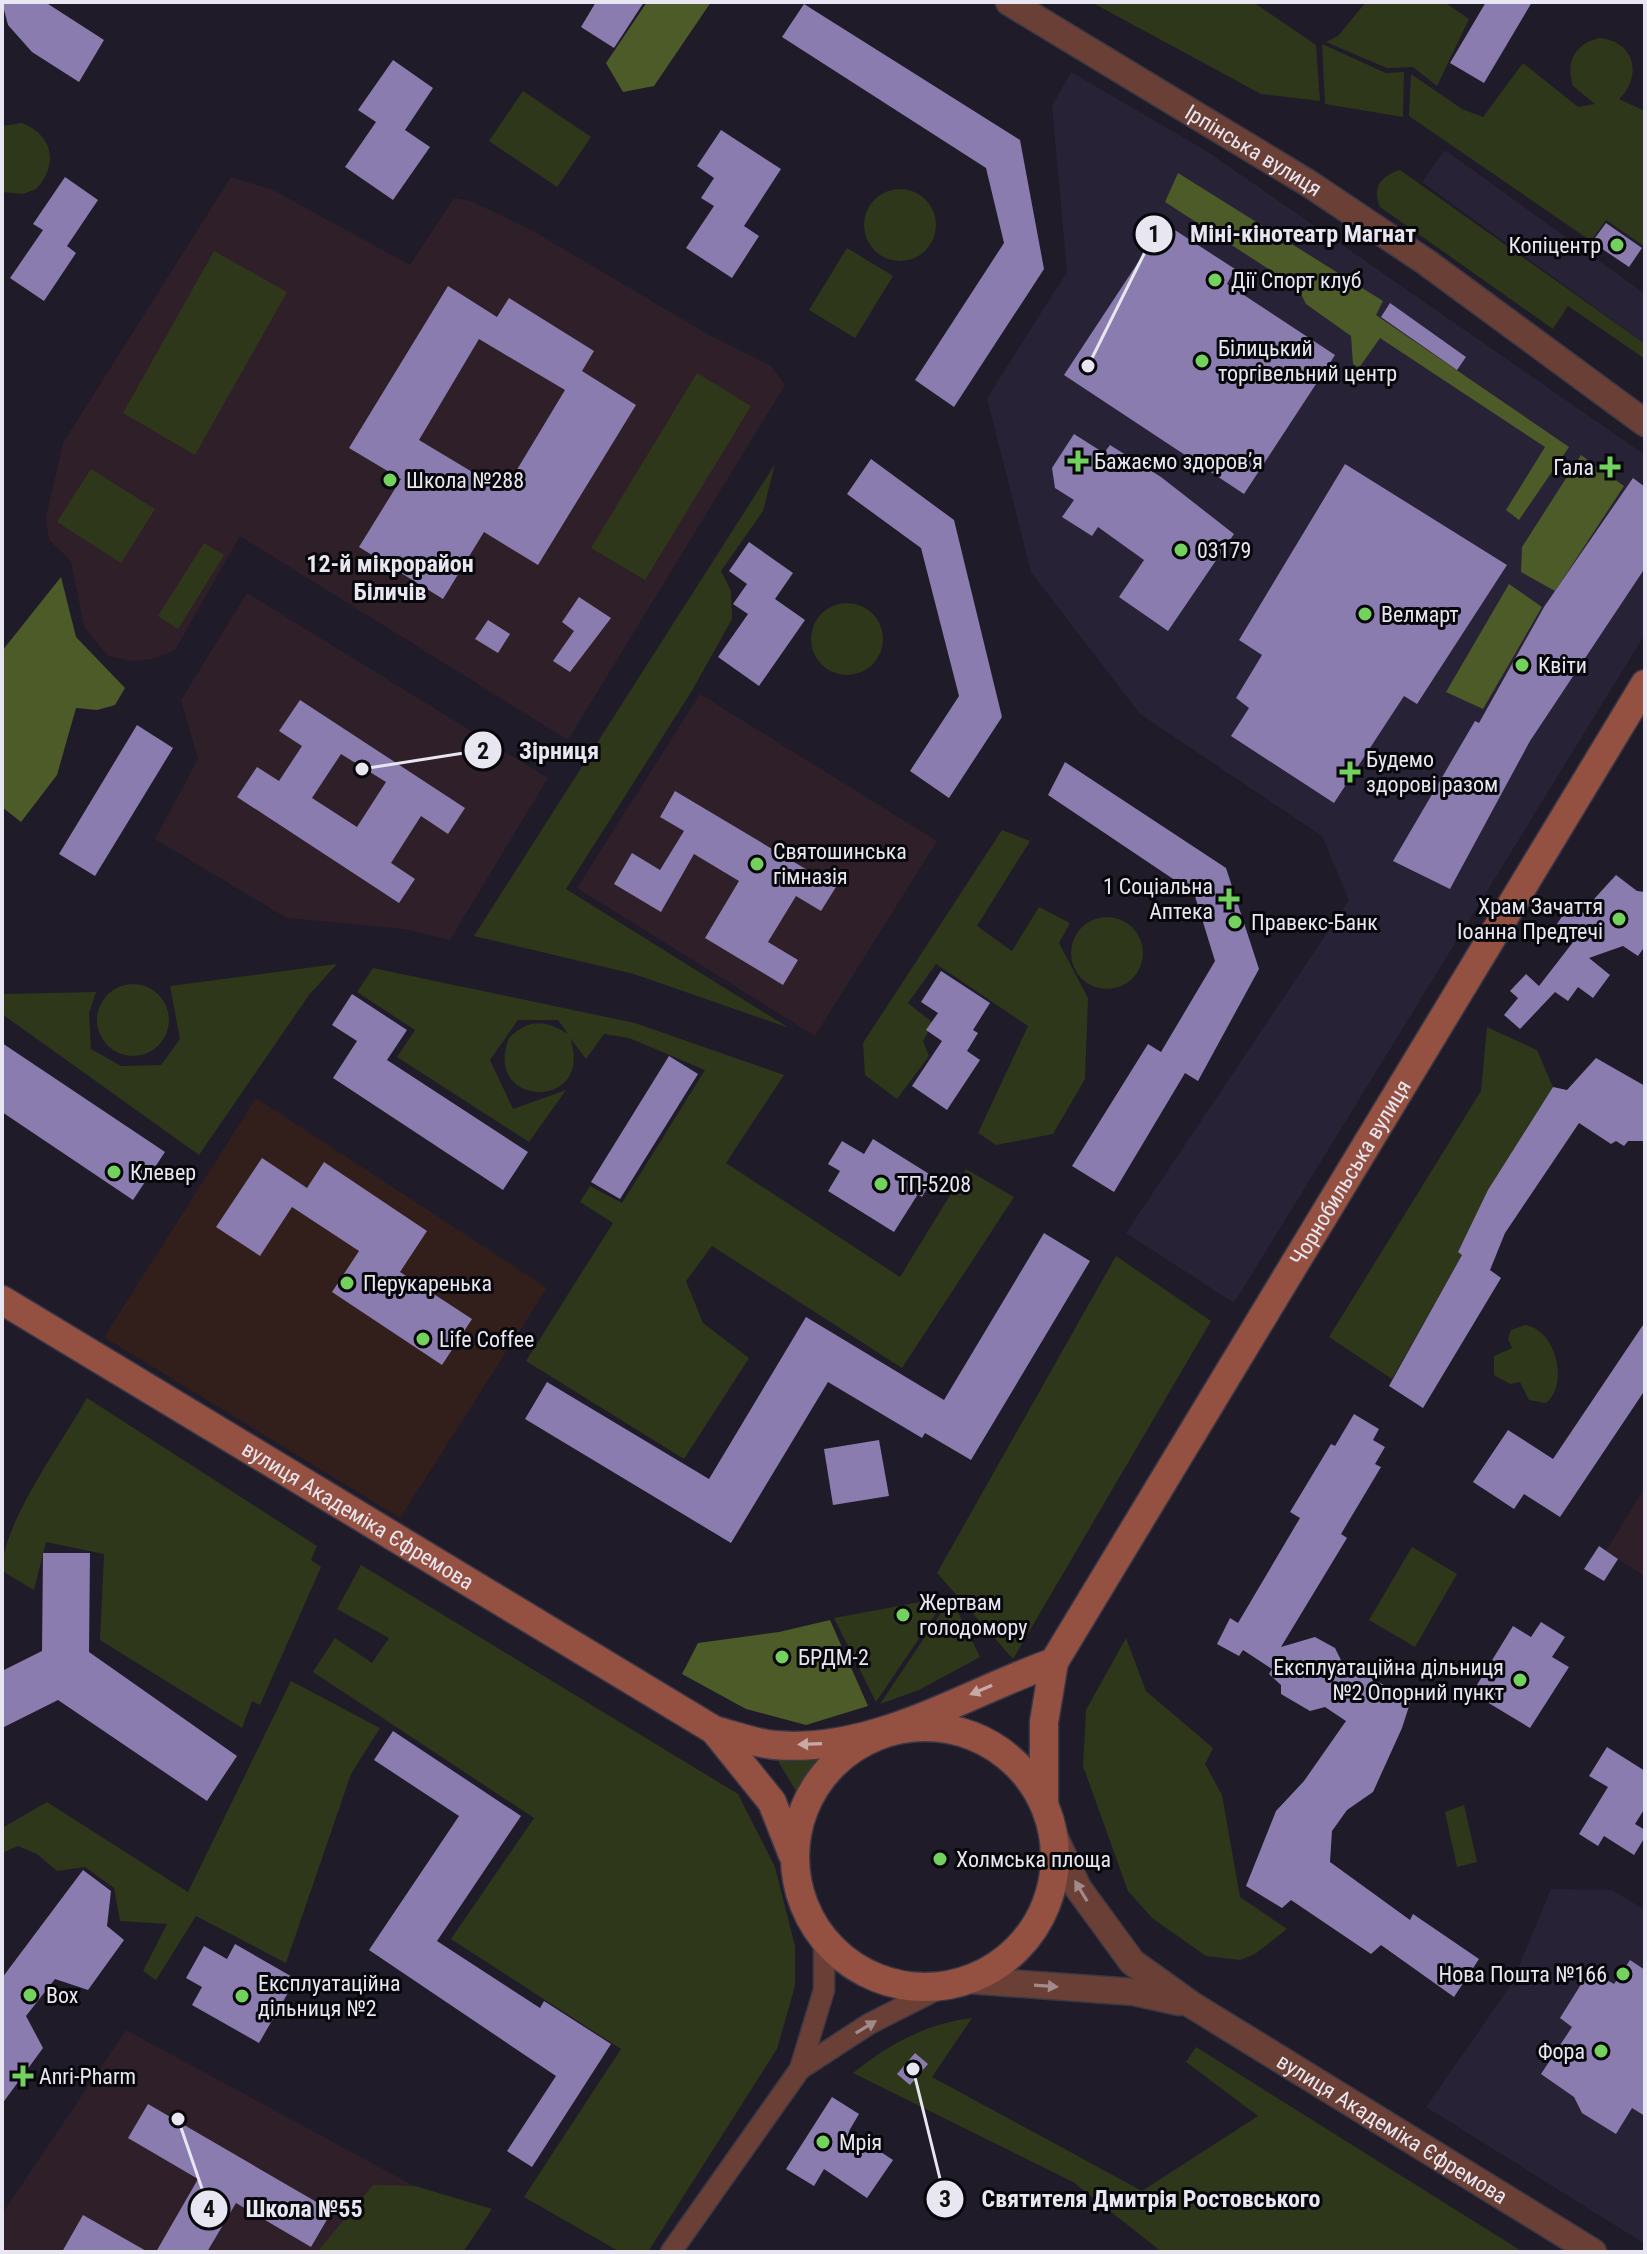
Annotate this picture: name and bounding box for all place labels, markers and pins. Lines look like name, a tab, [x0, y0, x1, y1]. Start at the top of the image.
callout: Міні-кінотеатр Магнат	[1134, 210, 1432, 258]
place label: Копіцентр	[1508, 233, 1601, 258]
marker: Копіцентр	[1608, 236, 1626, 254]
place label: Дії Спорт клуб	[1231, 268, 1362, 293]
marker: Дії Спорт клуб	[1206, 271, 1224, 289]
place label: Білицький торгівельний центр	[1218, 336, 1397, 386]
marker: Білицький торгівельний центр	[1193, 352, 1211, 370]
place label: Бажаємо здоровʼя	[1094, 449, 1263, 474]
marker: Бажаємо здоровʼя	[1069, 452, 1087, 470]
place label: Гала	[1553, 455, 1594, 480]
marker: Гала	[1601, 458, 1619, 476]
place label: Школа №288	[406, 468, 524, 493]
marker: Школа №288	[381, 471, 399, 489]
place label: 03179	[1197, 538, 1251, 563]
marker: 03179	[1172, 541, 1190, 559]
place label: Велмарт	[1381, 602, 1459, 627]
marker: Велмарт	[1356, 605, 1374, 623]
place label: Квіти	[1538, 653, 1587, 678]
marker: Квіти	[1513, 656, 1531, 674]
callout: Зірниця	[463, 726, 615, 774]
place label: Будемо здорові разом	[1366, 747, 1498, 797]
marker: Будемо здорові разом	[1341, 763, 1359, 781]
place label: Святошинська гімназія	[773, 839, 907, 889]
marker: Святошинська гімназія	[748, 855, 766, 873]
place label: 1 Соціальна Аптека	[1103, 874, 1213, 924]
marker: 1 Соціальна Аптека	[1220, 890, 1238, 908]
place label: Храм Зачаття Іоанна Предтечі	[1457, 894, 1603, 944]
place label: Правекс-Банк	[1251, 910, 1378, 935]
marker: Храм Зачаття Іоанна Предтечі	[1610, 910, 1628, 928]
marker: Правекс-Банк	[1226, 913, 1244, 931]
place label: Клевер	[130, 1160, 196, 1185]
marker: Клевер	[105, 1163, 123, 1181]
place label: ТП-5208	[897, 1172, 971, 1197]
marker: ТП-5208	[872, 1175, 890, 1193]
place label: Перукаренька	[363, 1271, 492, 1296]
marker: Перукаренька	[338, 1274, 356, 1292]
place label: Life Coffee	[439, 1327, 534, 1352]
marker: Life Coffee	[414, 1330, 432, 1348]
place label: Жертвам голодомору	[919, 1590, 1027, 1640]
marker: Жертвам голодомору	[894, 1606, 912, 1624]
place label: БРДМ-2	[798, 1645, 869, 1670]
marker: БРДМ-2	[773, 1648, 791, 1666]
place label: Експлуатаційна дільниця №2 Опорний пункт	[1273, 1655, 1504, 1705]
marker: Експлуатаційна дільниця №2 Опорний пункт	[1511, 1671, 1529, 1689]
place label: Холмська площа	[956, 1847, 1111, 1872]
marker: Холмська площа	[931, 1850, 949, 1868]
place label: Нова Пошта №166	[1439, 1962, 1607, 1987]
marker: Нова Пошта №166	[1614, 1965, 1632, 1983]
place label: Експлуатаційна дільниця №2	[258, 1971, 401, 2021]
place label: Box	[46, 1983, 79, 2008]
marker: Box	[21, 1986, 39, 2004]
marker: Експлуатаційна дільниця №2	[233, 1987, 251, 2005]
place label: Фора	[1538, 2039, 1585, 2064]
marker: Фора	[1592, 2042, 1610, 2060]
place label: Anri-Pharm	[39, 2064, 136, 2089]
marker: Anri-Pharm	[14, 2067, 32, 2085]
place label: Мрія	[839, 2130, 882, 2155]
marker: Мрія	[814, 2133, 832, 2151]
callout: Святителя Дмитрія Ростовського	[925, 2175, 1336, 2223]
callout: Школа №55	[189, 2185, 378, 2233]

